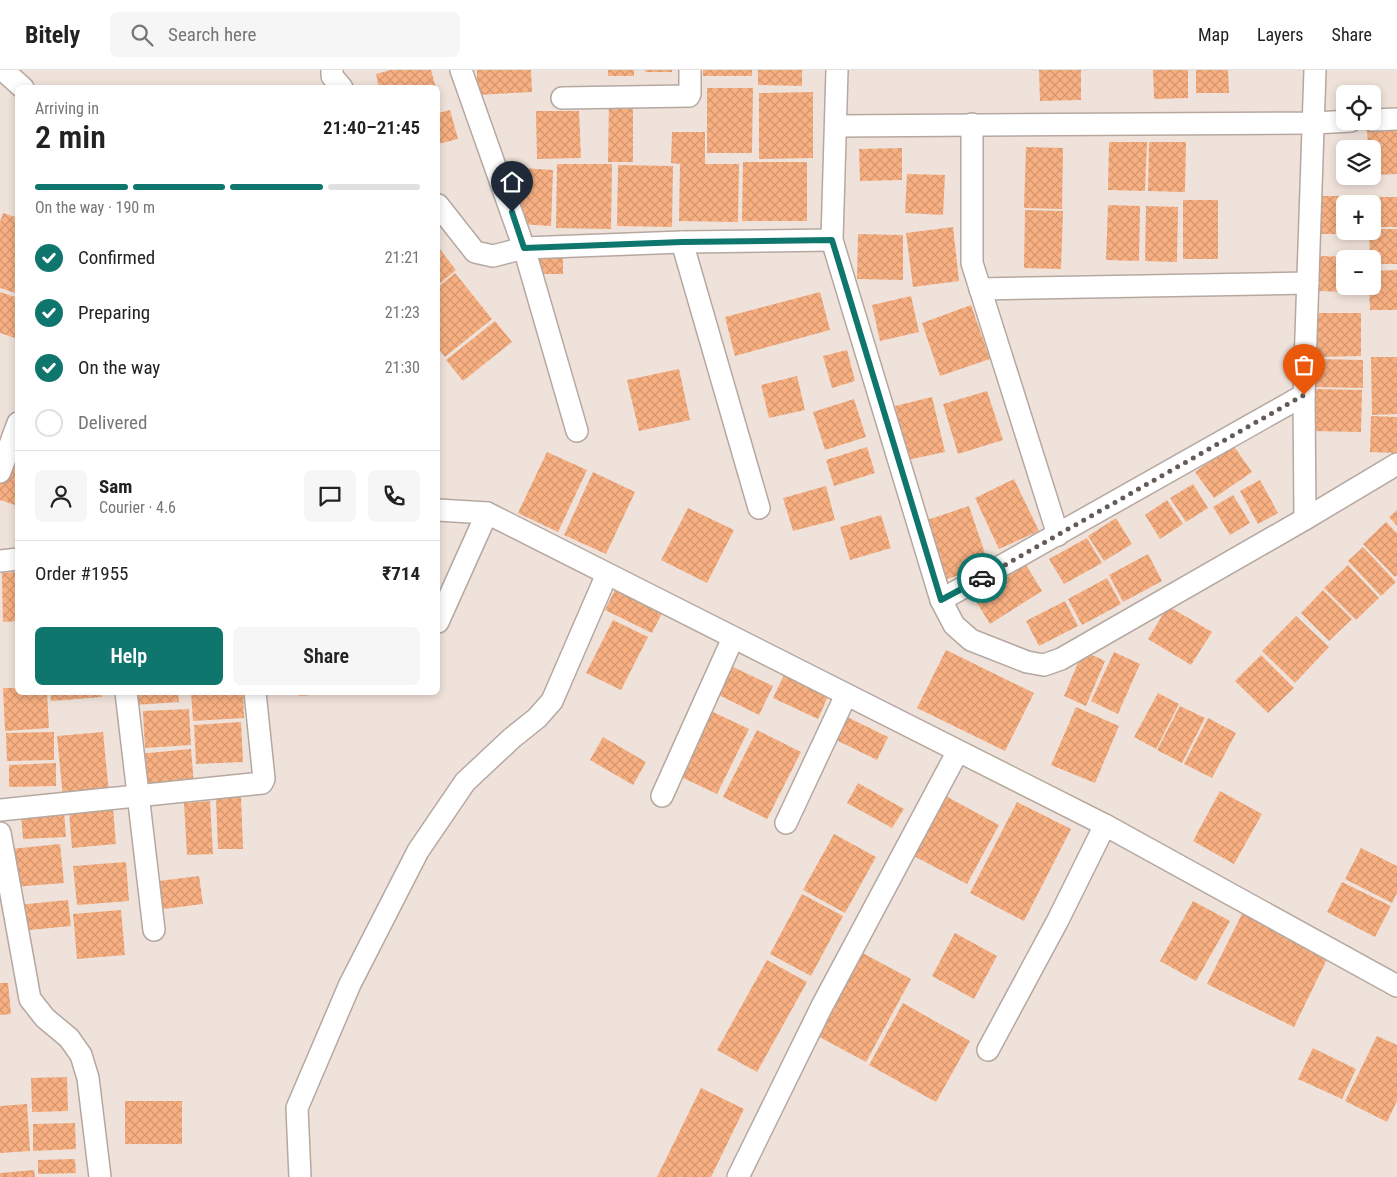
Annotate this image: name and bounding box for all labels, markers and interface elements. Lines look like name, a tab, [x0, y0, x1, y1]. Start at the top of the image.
search box	[110, 12, 460, 57]
text: Bitely	[25, 21, 80, 49]
icon: search	[128, 21, 156, 49]
text: Search here	[168, 23, 256, 46]
text: Map	[1198, 24, 1229, 45]
text: Layers	[1257, 24, 1304, 45]
text: Share	[1332, 24, 1372, 45]
map controls	[1336, 85, 1381, 295]
button: locate	[1336, 85, 1381, 130]
text: Arriving in	[35, 99, 99, 118]
text: 21:40–21:45	[323, 116, 420, 139]
text: 2 min	[35, 118, 106, 156]
button: layers	[1336, 140, 1381, 185]
pin	[491, 161, 533, 212]
icon: home	[498, 168, 526, 196]
button: +	[1336, 195, 1381, 240]
text: On the way · 190 m	[35, 198, 155, 217]
icon: check	[35, 244, 63, 272]
text: Confirmed	[78, 246, 155, 269]
text: 21:21	[385, 248, 420, 267]
button: −	[1336, 250, 1381, 295]
icon: check	[35, 299, 63, 327]
text: Preparing	[78, 301, 150, 324]
text: 21:23	[385, 303, 420, 322]
pin	[1283, 344, 1325, 395]
icon: bag	[1290, 351, 1318, 379]
icon: check	[35, 354, 63, 382]
text: On the way	[78, 356, 160, 379]
text: 21:30	[385, 358, 420, 377]
text: Delivered	[78, 411, 147, 434]
button: person	[35, 470, 87, 522]
button: chat	[304, 470, 356, 522]
button: phone	[368, 470, 420, 522]
text: Sam	[99, 475, 132, 498]
text: Courier · 4.6	[99, 498, 176, 517]
courier	[957, 553, 1007, 603]
text: Order #1955	[35, 562, 128, 585]
text: ₹714	[382, 562, 420, 585]
icon: car	[968, 564, 996, 592]
button: Help	[35, 627, 223, 685]
button: Share	[233, 627, 420, 685]

